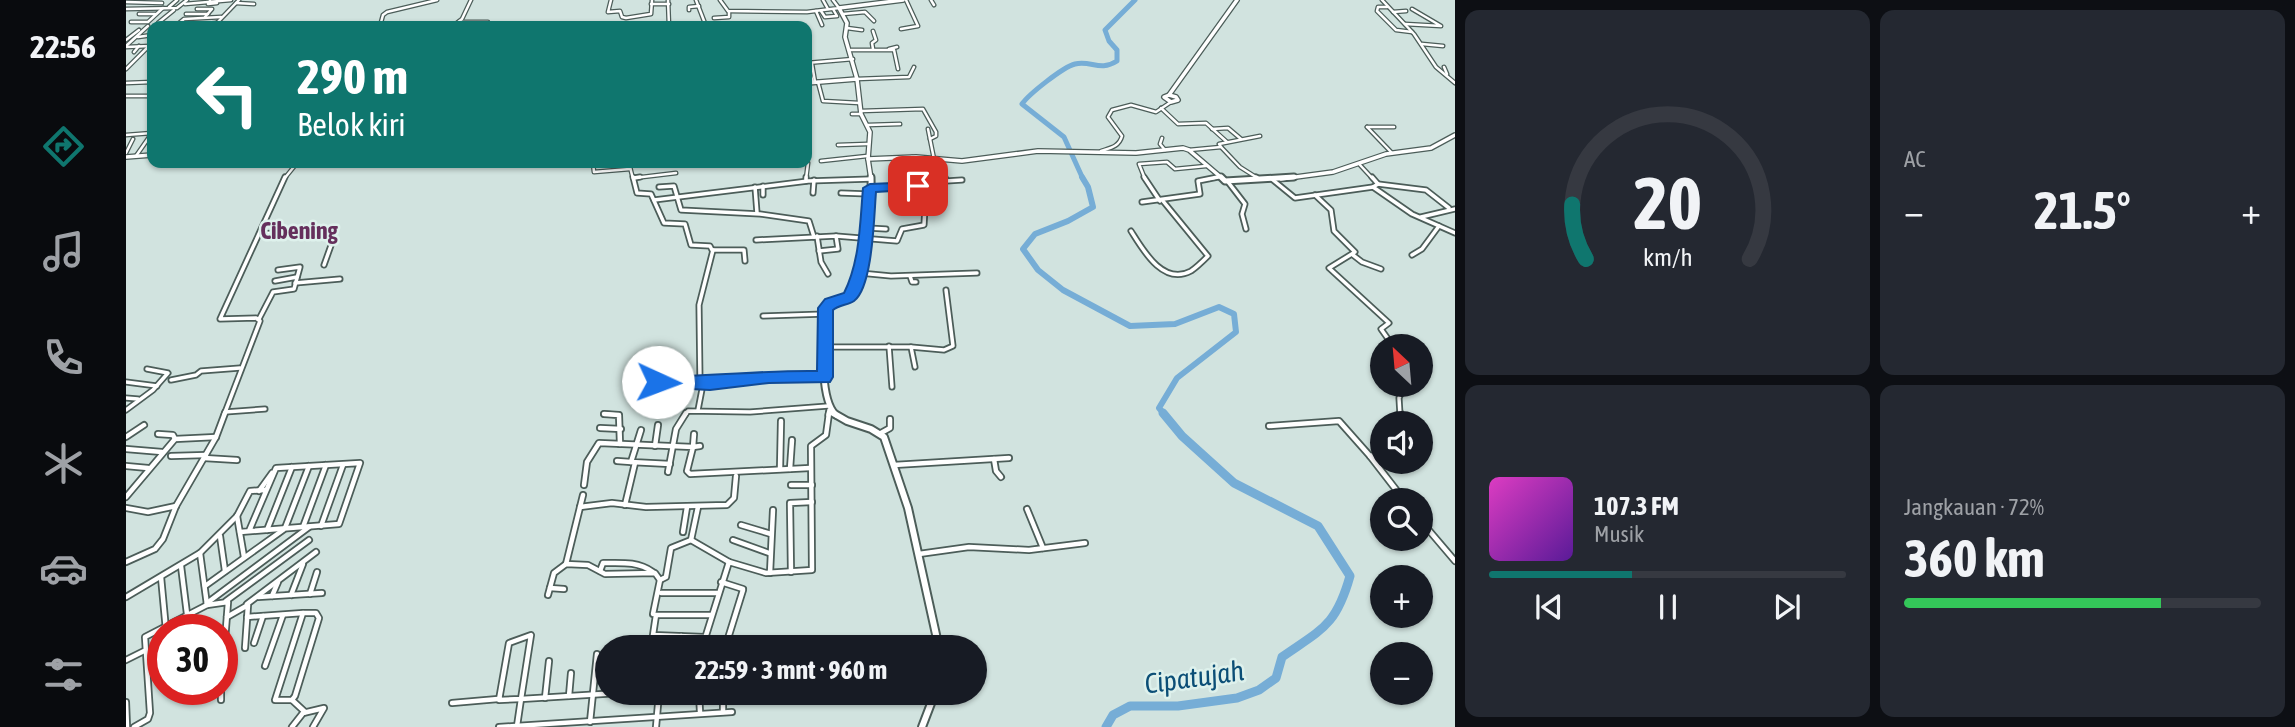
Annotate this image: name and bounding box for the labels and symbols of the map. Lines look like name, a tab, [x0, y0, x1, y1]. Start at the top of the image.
pin	[888, 156, 948, 216]
district label: Cibening	[260, 217, 339, 244]
north arrow	[1370, 334, 1433, 397]
position arrow	[621, 345, 695, 419]
speed limit sign: 30	[147, 614, 238, 705]
water label: Cipatujah	[1142, 654, 1246, 700]

